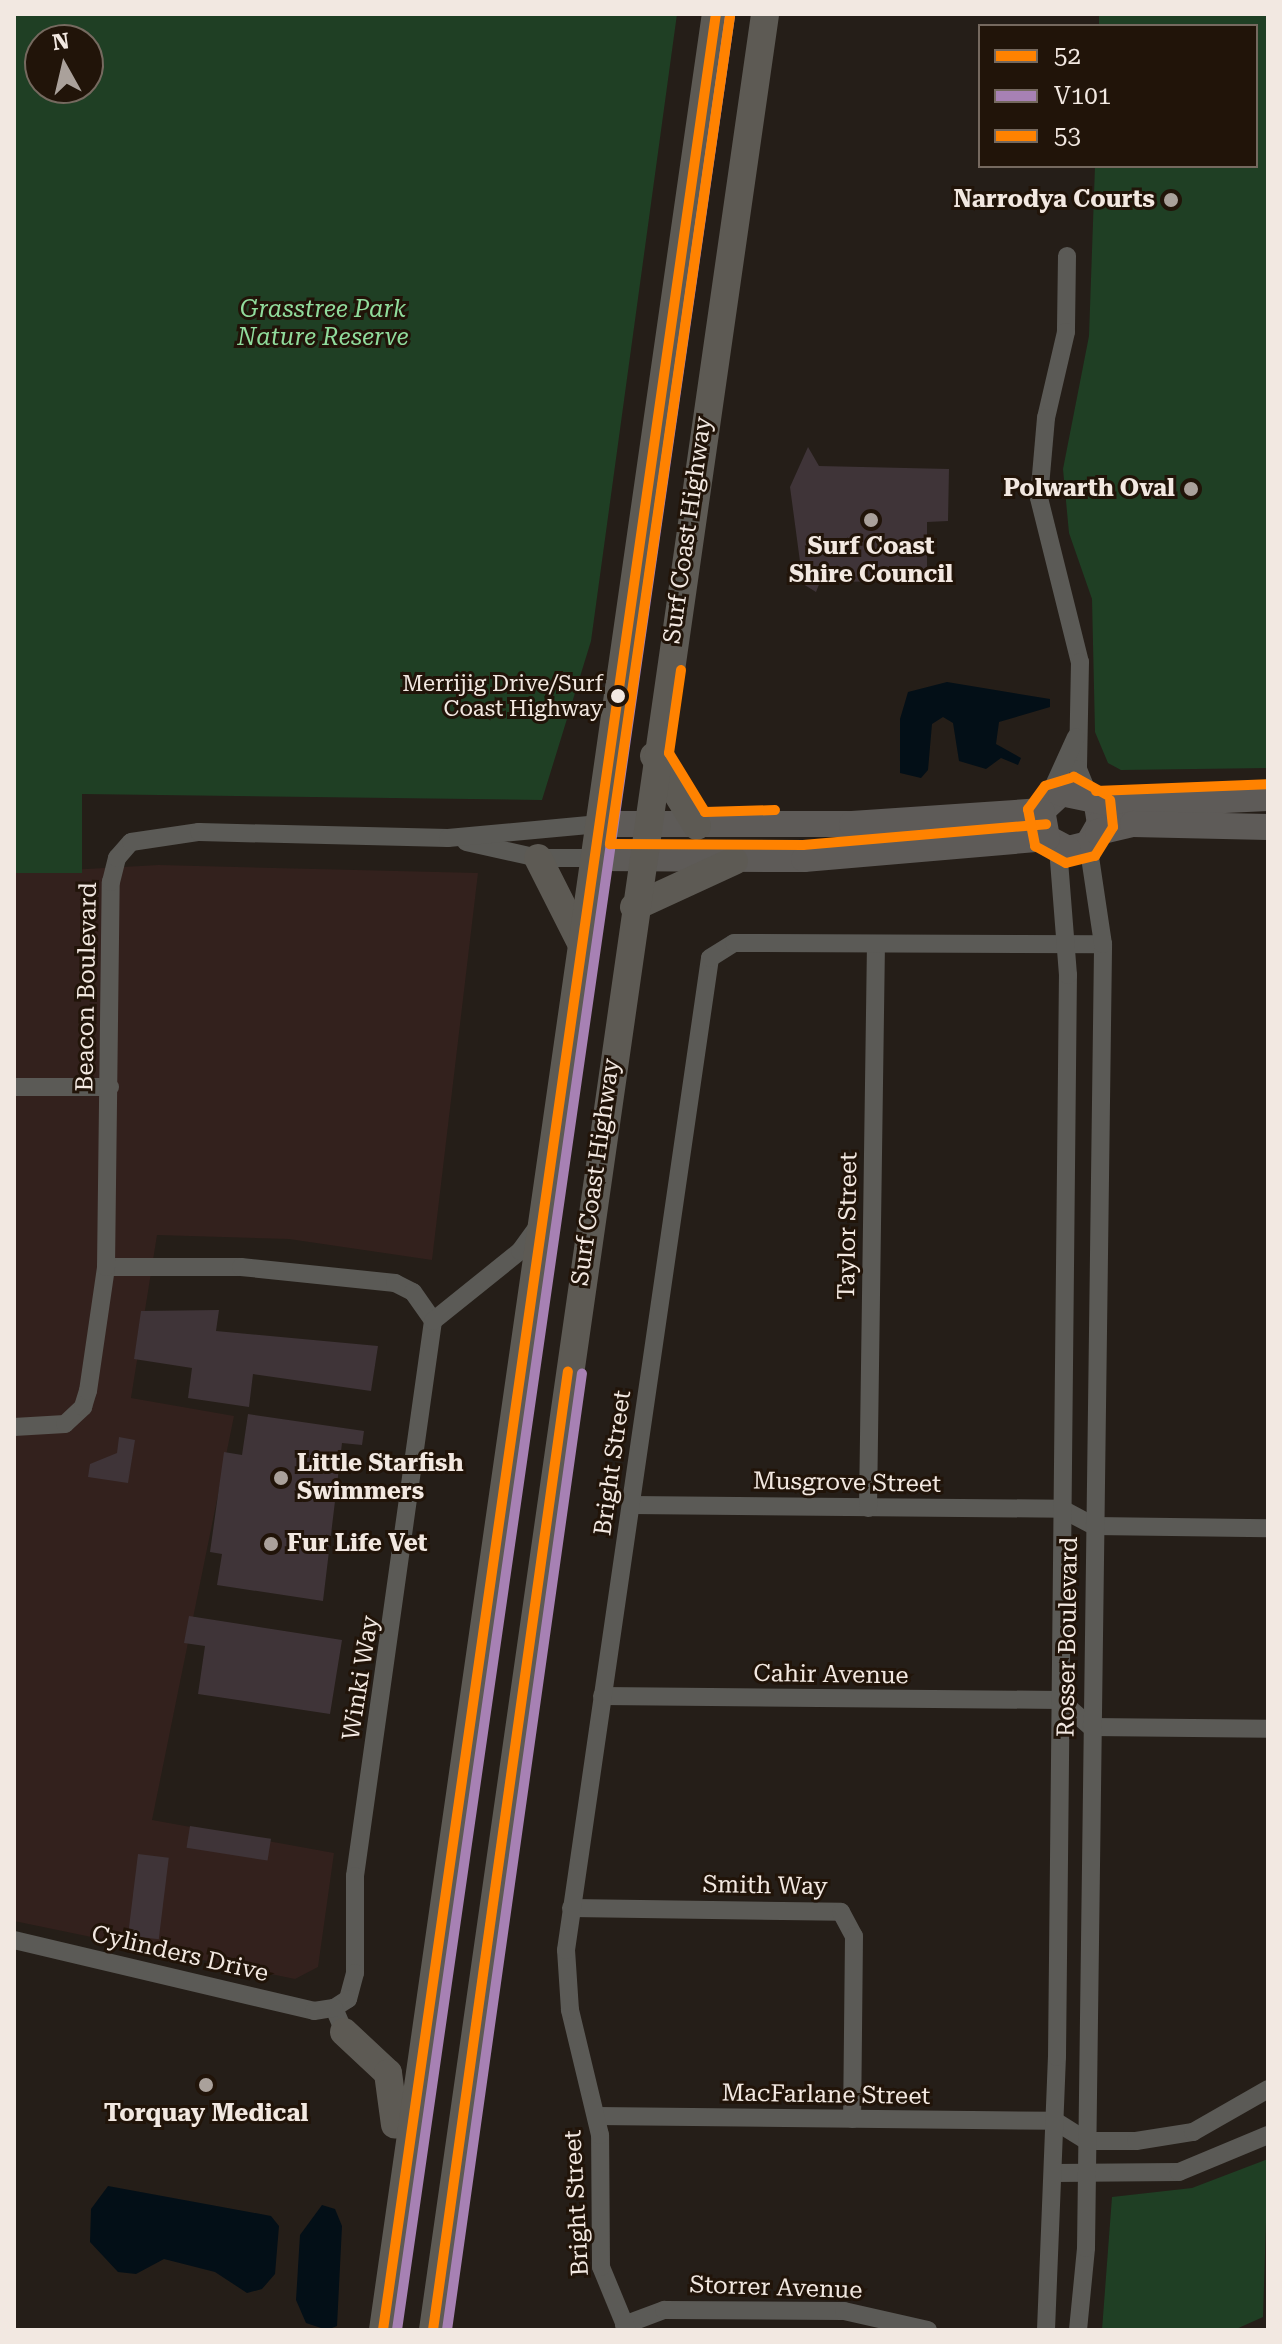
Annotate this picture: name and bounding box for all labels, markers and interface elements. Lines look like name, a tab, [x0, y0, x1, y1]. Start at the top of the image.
north arrow	[24, 24, 104, 104]
legend	[978, 24, 1258, 168]
text: N	[51, 28, 71, 55]
text: 52	[1054, 42, 1081, 70]
text: V101	[1054, 82, 1111, 110]
text: 53	[1054, 122, 1081, 150]
place label: Narrodya Courts	[954, 186, 1155, 214]
marker: Narrodya Courts	[1162, 191, 1180, 209]
park label: Grasstree Park Nature Reserve	[237, 296, 409, 352]
street label: Surf Coast Highway	[658, 415, 718, 645]
place label: Polwarth Oval	[1003, 475, 1175, 503]
marker: Polwarth Oval	[1182, 480, 1200, 498]
marker: Surf Coast Shire Council	[862, 511, 880, 529]
place label: Surf Coast Shire Council	[789, 533, 953, 589]
place label: Merrijig Drive/Surf Coast Highway	[402, 670, 603, 722]
marker: Merrijig Drive/Surf Coast Highway	[610, 688, 626, 704]
street label: Beacon Boulevard	[71, 882, 103, 1092]
street label: Surf Coast Highway	[566, 1057, 626, 1287]
street label: Taylor Street	[832, 1152, 864, 1300]
street label: Bright Street	[589, 1388, 637, 1538]
place label: Little Starfish Swimmers	[297, 1450, 464, 1506]
street label: Musgrove Street	[753, 1467, 941, 1499]
marker: Little Starfish Swimmers	[272, 1469, 290, 1487]
place label: Fur Life Vet	[287, 1530, 428, 1558]
marker: Fur Life Vet	[262, 1535, 280, 1553]
street label: Rosser Boulevard	[1052, 1537, 1084, 1737]
street label: Winki Way	[337, 1614, 385, 1742]
street label: Cahir Avenue	[753, 1659, 909, 1691]
street label: Smith Way	[702, 1871, 828, 1901]
street label: Cylinders Drive	[89, 1920, 271, 1988]
marker: Torquay Medical	[195, 2074, 217, 2096]
street label: MacFarlane Street	[721, 2079, 931, 2111]
place label: Torquay Medical	[104, 2100, 308, 2128]
street label: Bright Street	[559, 2129, 595, 2277]
street label: Storrer Avenue	[689, 2271, 863, 2305]

